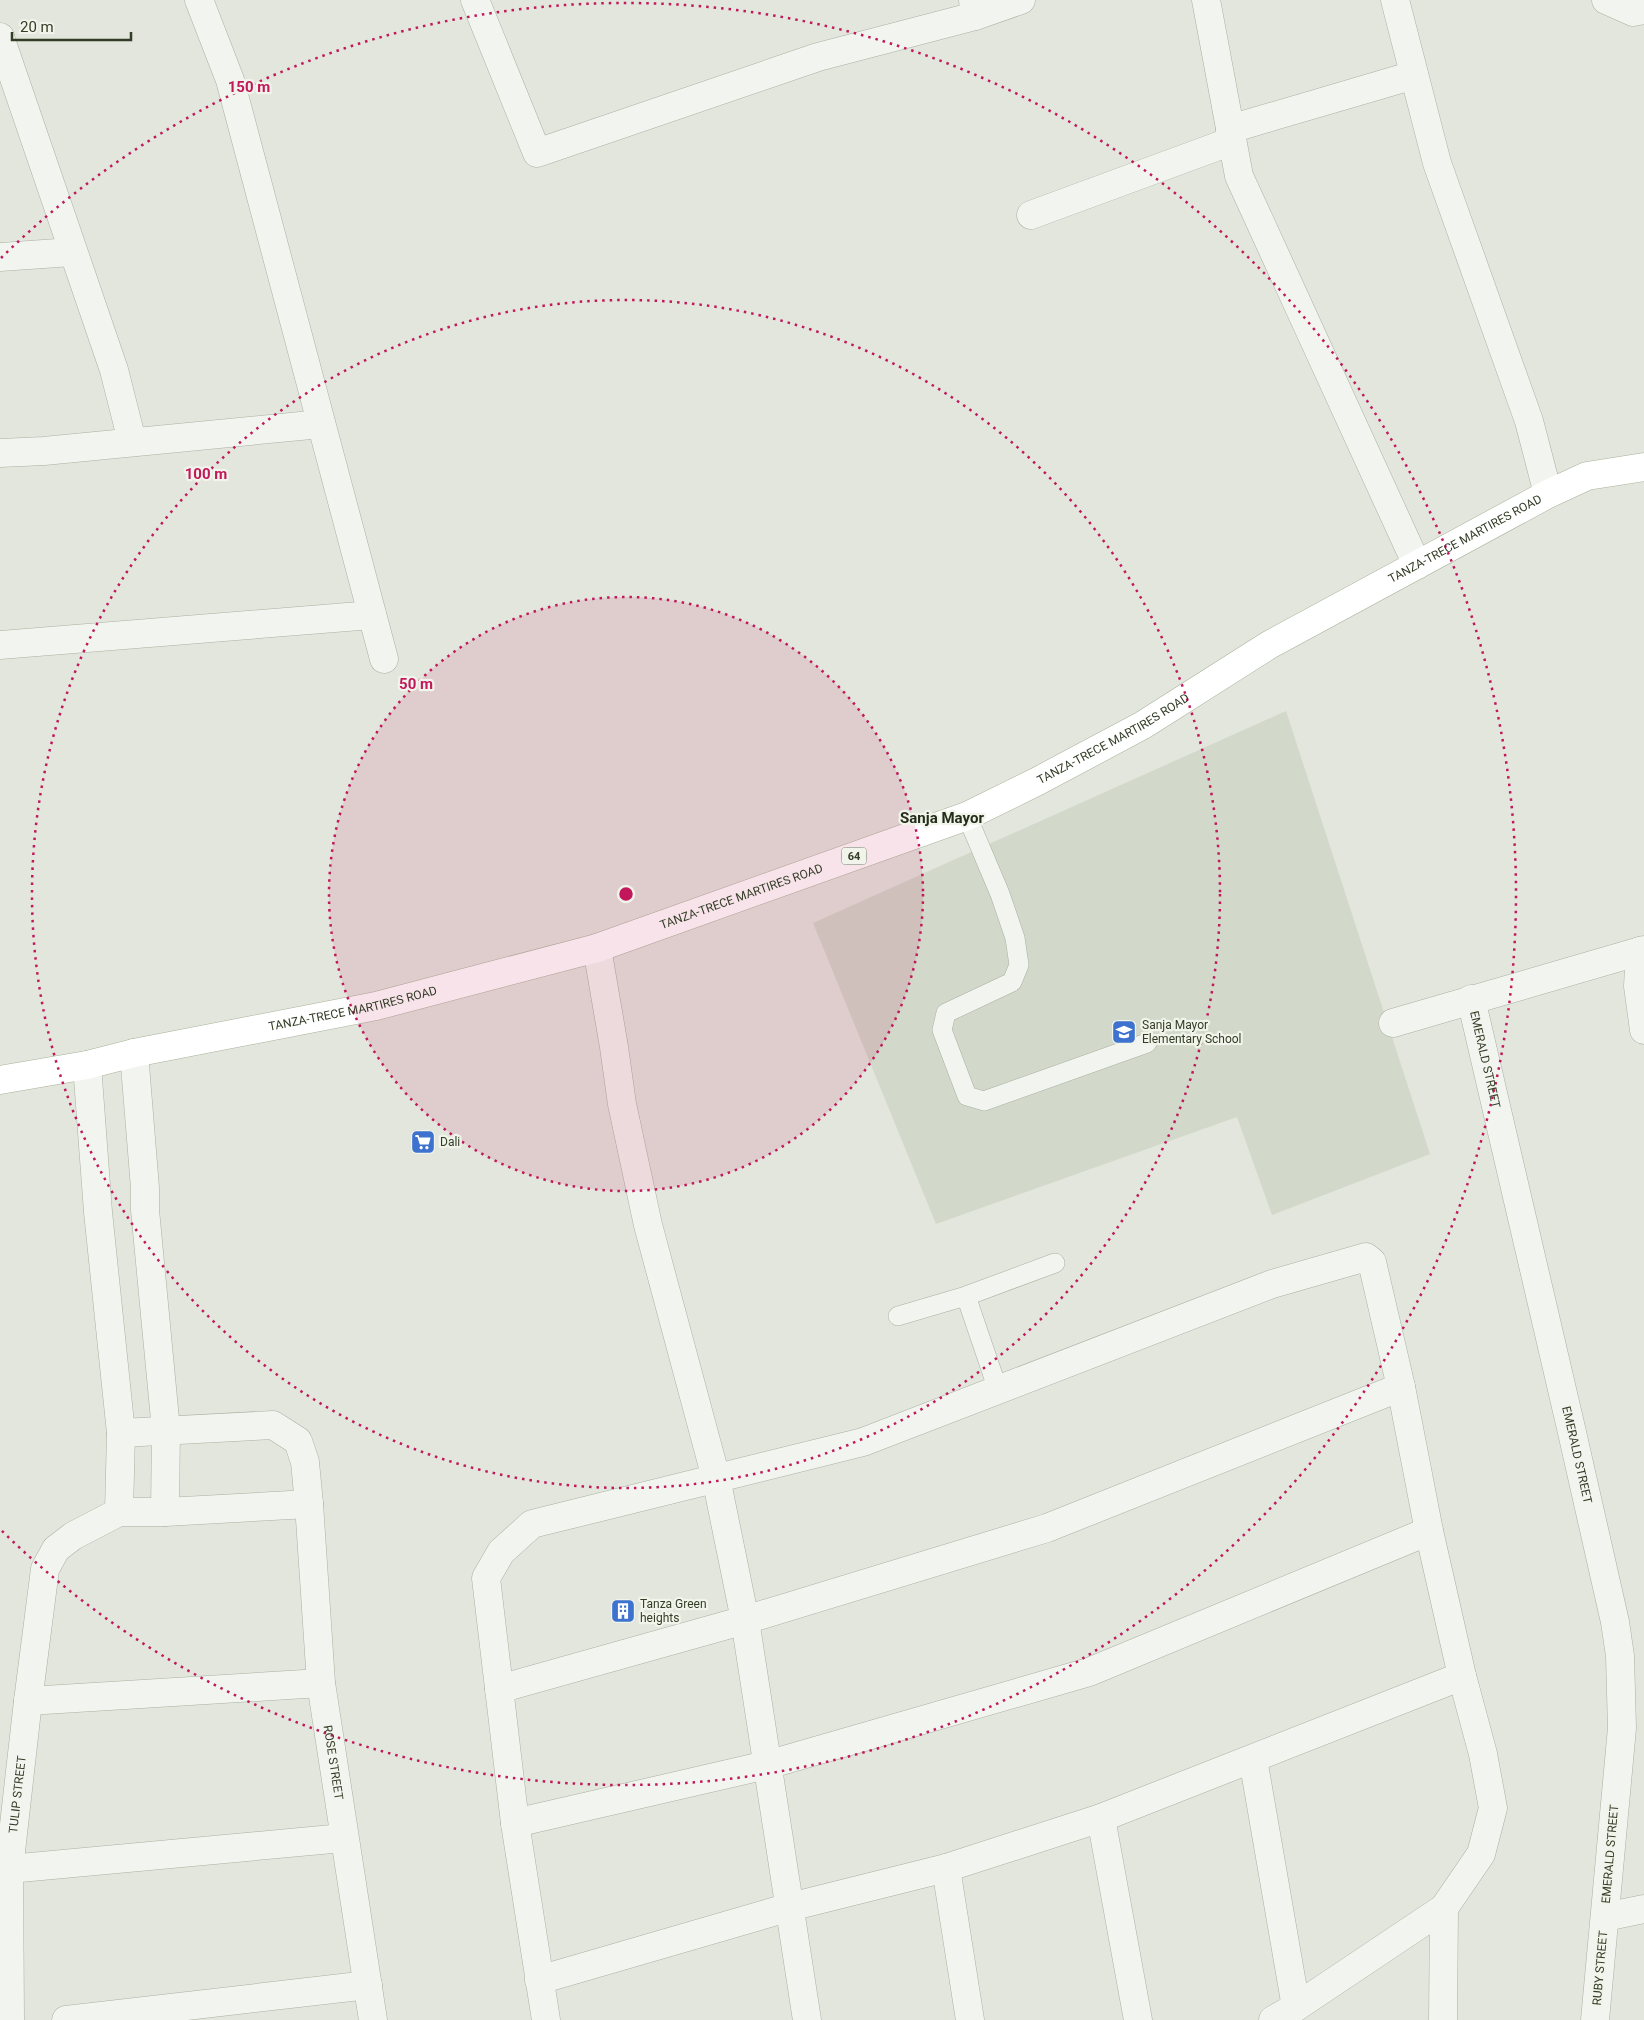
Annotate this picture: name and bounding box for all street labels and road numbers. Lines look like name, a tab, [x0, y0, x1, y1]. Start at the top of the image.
street label: TANZA-TRECE MARTIRES ROAD	[1386, 492, 1544, 586]
street label: TANZA-TRECE MARTIRES ROAD	[1035, 691, 1192, 787]
road number: 64	[842, 848, 866, 864]
street label: TANZA-TRECE MARTIRES ROAD	[658, 861, 825, 932]
street label: TANZA-TRECE MARTIRES ROAD	[267, 983, 439, 1034]
street label: EMERALD STREET	[1467, 1009, 1503, 1109]
street label: EMERALD STREET	[1559, 1405, 1595, 1505]
street label: ROSE STREET	[321, 1724, 346, 1801]
street label: TULIP STREET	[6, 1755, 29, 1834]
street label: EMERALD STREET	[1599, 1804, 1621, 1904]
street label: RUBY STREET	[1590, 1930, 1610, 2006]

